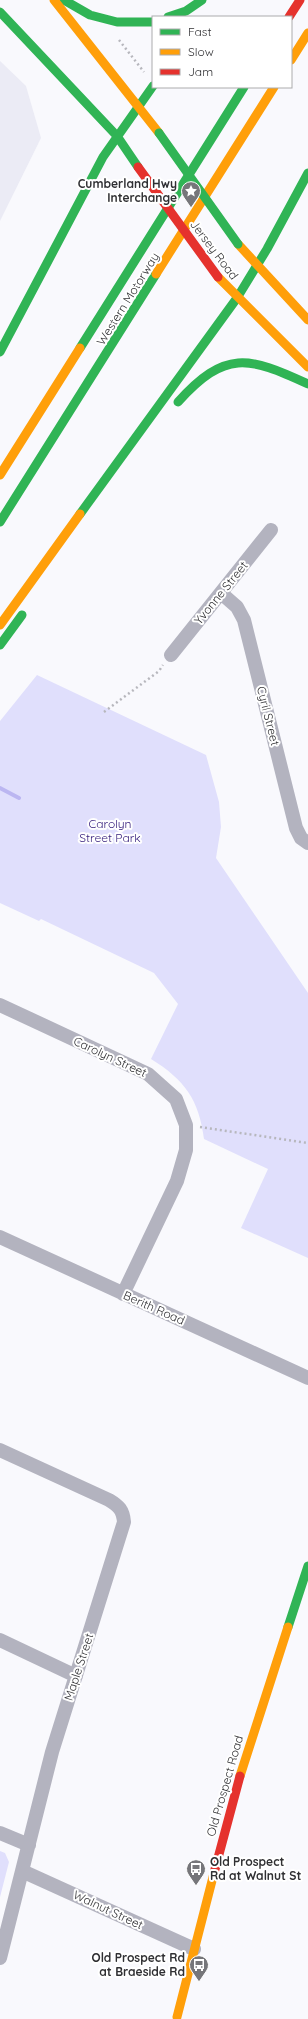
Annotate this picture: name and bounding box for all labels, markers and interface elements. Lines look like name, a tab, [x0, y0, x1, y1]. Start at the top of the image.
legend	[152, 16, 292, 88]
text: Fast	[188, 24, 212, 39]
text: Slow	[188, 44, 214, 59]
text: Jam	[188, 64, 213, 79]
place label: Cumberland Hwy Interchange	[78, 176, 177, 205]
place icon: Cumberland Hwy Interchange	[180, 180, 202, 208]
street label: Jersey Road	[187, 217, 242, 282]
street label: Western Motorway	[93, 250, 162, 348]
street label: Yvonne Street	[191, 558, 251, 627]
street label: Cyril Street	[254, 685, 283, 747]
park label: Carolyn Street Park	[79, 816, 141, 845]
street label: Carolyn Street	[71, 1033, 149, 1080]
street label: Berith Road	[121, 1287, 187, 1328]
street label: Maple Street	[61, 1631, 96, 1702]
street label: Old Prospect Road	[203, 1734, 246, 1838]
place label: Old Prospect Rd at Walnut St	[210, 1854, 301, 1883]
bus stop icon: Old Prospect Rd at Walnut St	[185, 1858, 207, 1886]
street label: Walnut Street	[71, 1887, 146, 1932]
place label: Old Prospect Rd at Braeside Rd	[92, 1950, 185, 1979]
bus stop icon: Old Prospect Rd at Braeside Rd	[188, 1954, 210, 1982]

